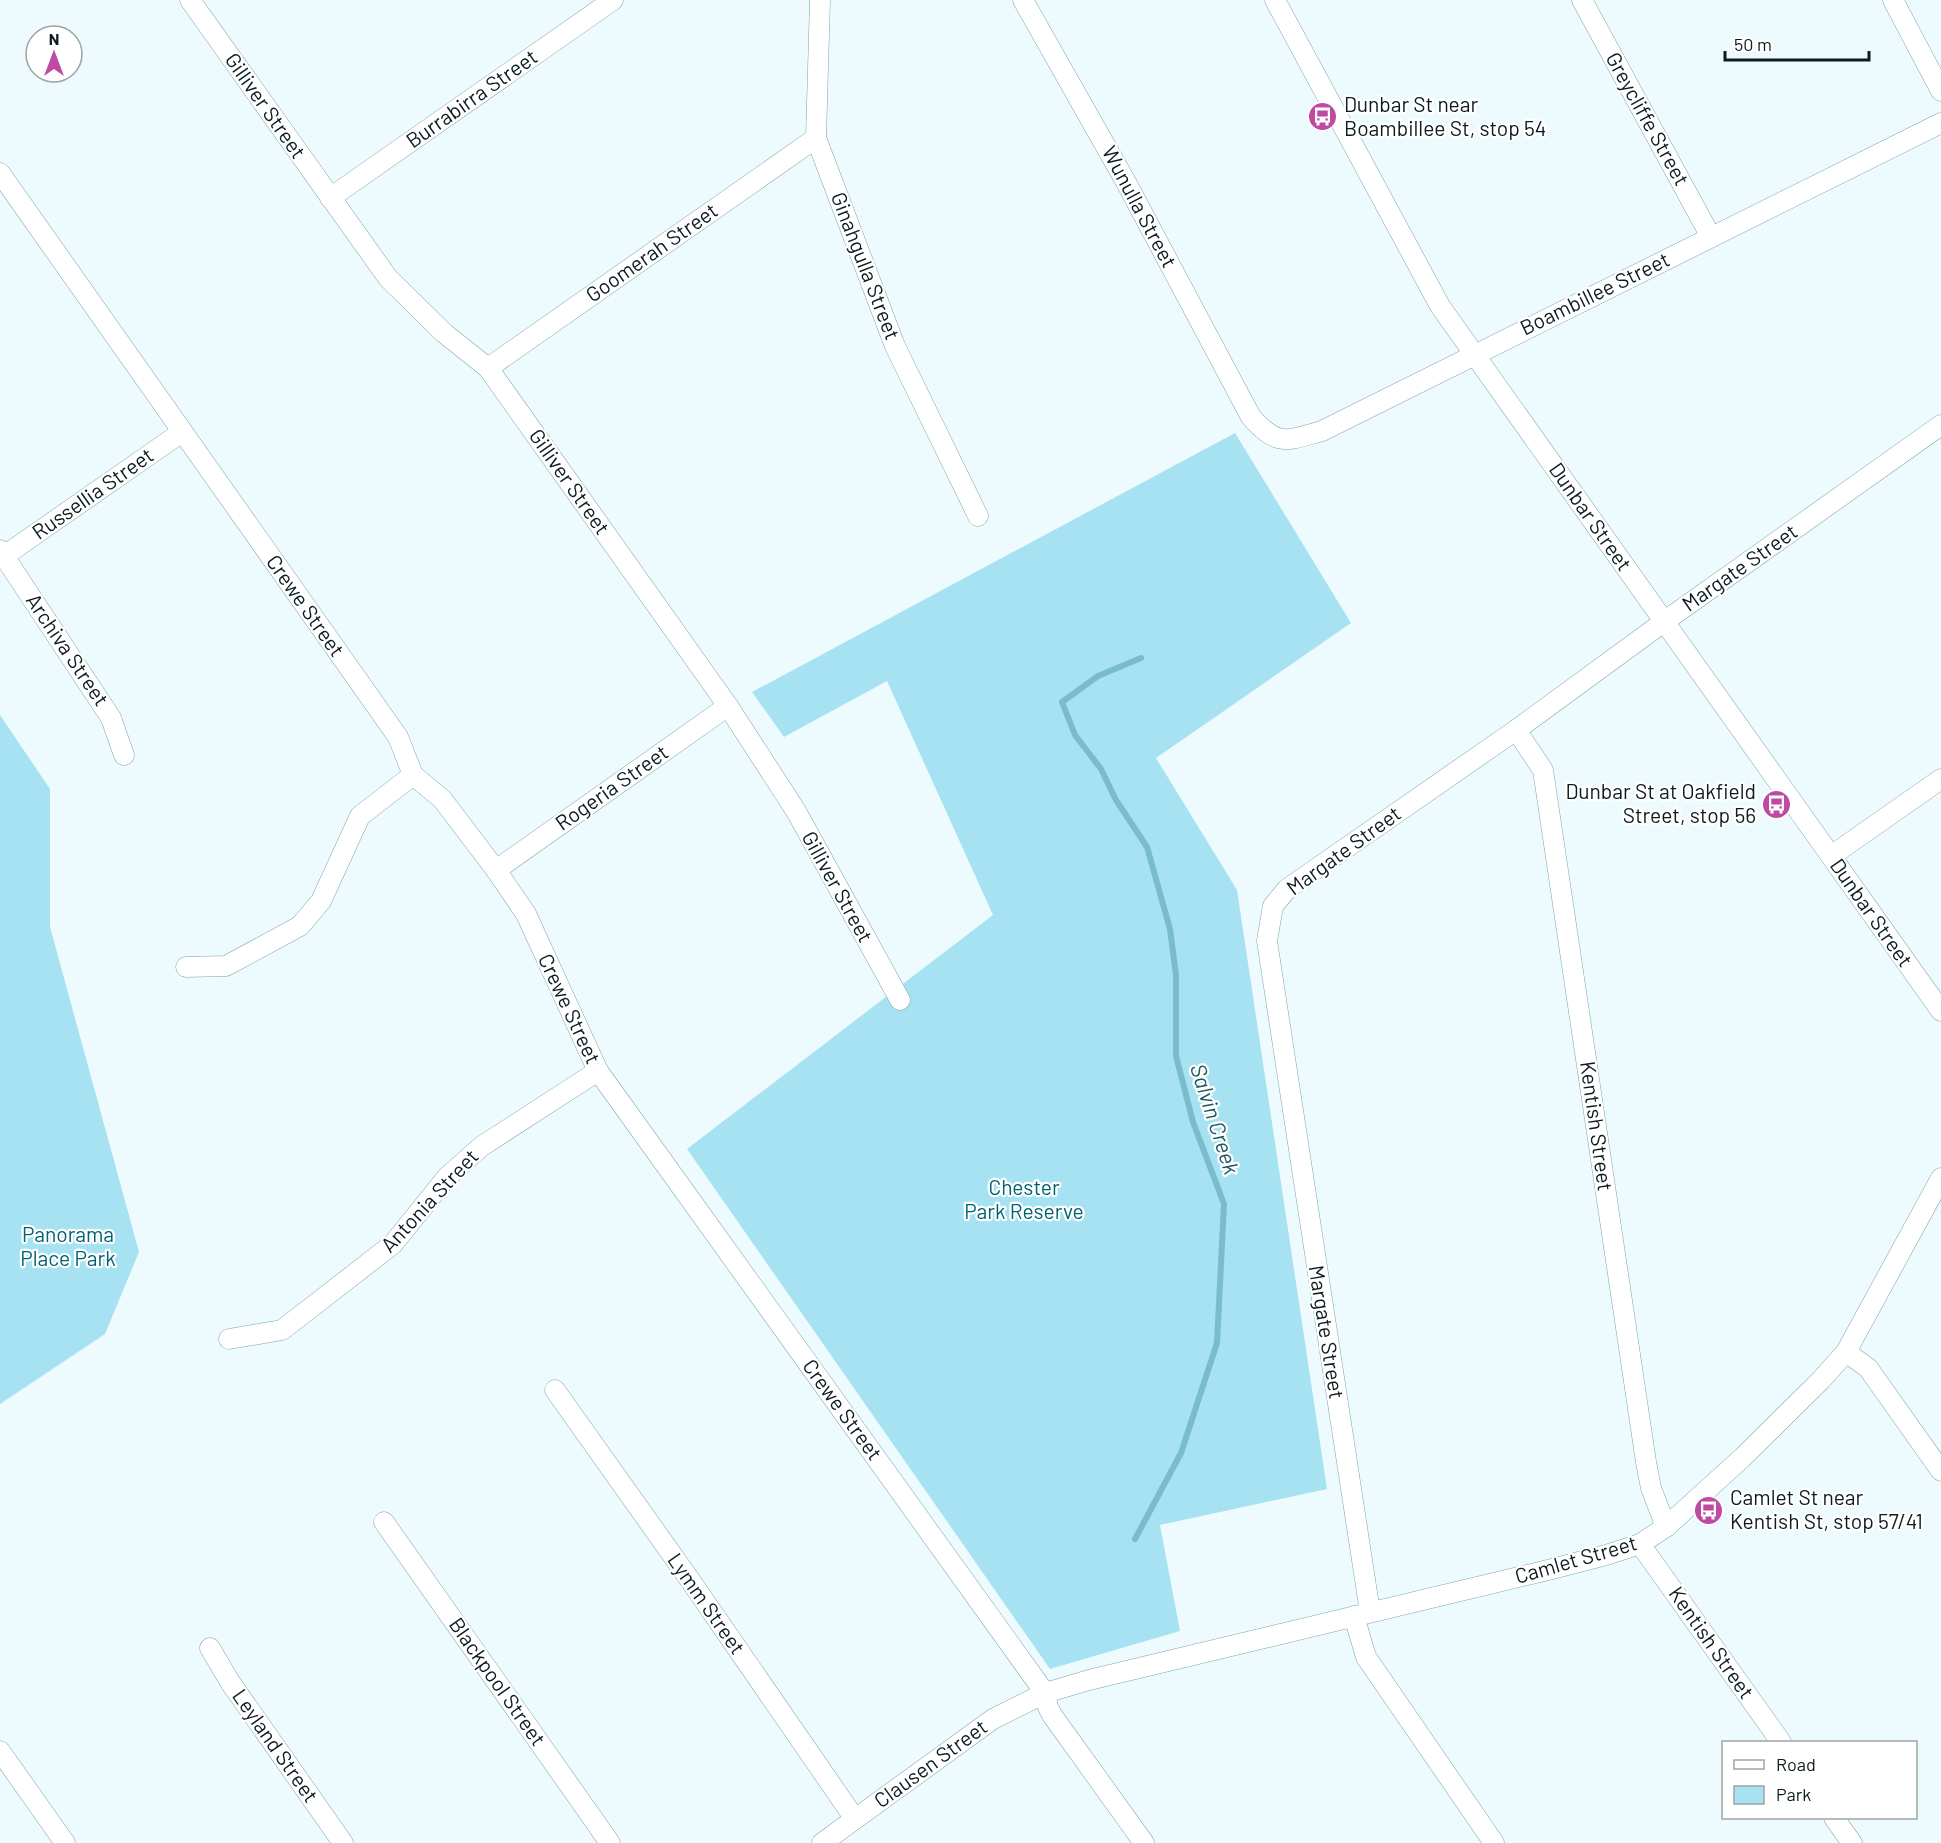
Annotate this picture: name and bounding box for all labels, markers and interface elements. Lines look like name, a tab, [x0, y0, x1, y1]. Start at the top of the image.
north arrow	[24, 24, 84, 84]
scale bar	[1725, 24, 1869, 62]
text: N	[49, 29, 59, 48]
text: 50 m	[1734, 33, 1772, 55]
street label: Burrabirra Street	[401, 43, 542, 152]
street label: Gilliver Street	[221, 47, 312, 163]
street label: Greycliffe Street	[1601, 47, 1695, 189]
place label: Dunbar St near Boambillee St, stop 54	[1344, 91, 1546, 140]
bus stop icon: Dunbar St near Boambillee St, stop 54	[1307, 101, 1339, 133]
street label: Wunulla Street	[1098, 141, 1183, 271]
street label: Ginahgulla Street	[827, 188, 906, 343]
street label: Goomerah Street	[580, 197, 722, 307]
street label: Boambillee Street	[1516, 246, 1673, 340]
street label: Gilliver Street	[525, 423, 616, 539]
street label: Russellia Street	[27, 442, 158, 544]
street label: Dunbar Street	[1545, 457, 1638, 575]
street label: Margate Street	[1677, 518, 1802, 616]
street label: Crewe Street	[262, 549, 351, 661]
street label: Archiva Street	[22, 588, 115, 710]
street label: Rogeria Street	[550, 739, 672, 835]
place label: Dunbar St at Oakfield Street, stop 56	[1566, 778, 1756, 827]
bus stop icon: Dunbar St at Oakfield Street, stop 56	[1761, 788, 1793, 820]
street label: Margate Street	[1281, 800, 1405, 900]
street label: Gilliver Street	[798, 826, 879, 946]
street label: Dunbar Street	[1826, 853, 1919, 971]
street label: Crewe Street	[534, 949, 607, 1067]
street label: Kentish Street	[1576, 1059, 1619, 1192]
water label: Salvin Creek	[1186, 1060, 1246, 1177]
street label: Antonia Street	[375, 1143, 483, 1257]
park label: Chester Park Reserve	[964, 1174, 1084, 1223]
park label: Panorama Place Park	[20, 1221, 116, 1270]
street label: Margate Street	[1305, 1263, 1350, 1400]
street label: Crewe Street	[798, 1354, 888, 1464]
place label: Camlet St near Kentish St, stop 57/41	[1730, 1484, 1923, 1533]
bus stop icon: Camlet St near Kentish St, stop 57/41	[1693, 1494, 1725, 1526]
street label: Camlet Street	[1512, 1529, 1639, 1588]
street label: Lymm Street	[663, 1548, 751, 1658]
street label: Kentish Street	[1664, 1581, 1760, 1703]
street label: Blackpool Street	[445, 1612, 552, 1750]
street label: Leyland Street	[228, 1684, 324, 1806]
street label: Clausen Street	[869, 1713, 992, 1812]
legend	[1722, 1741, 1917, 1819]
text: Road	[1776, 1753, 1816, 1775]
text: Park	[1776, 1783, 1811, 1805]

